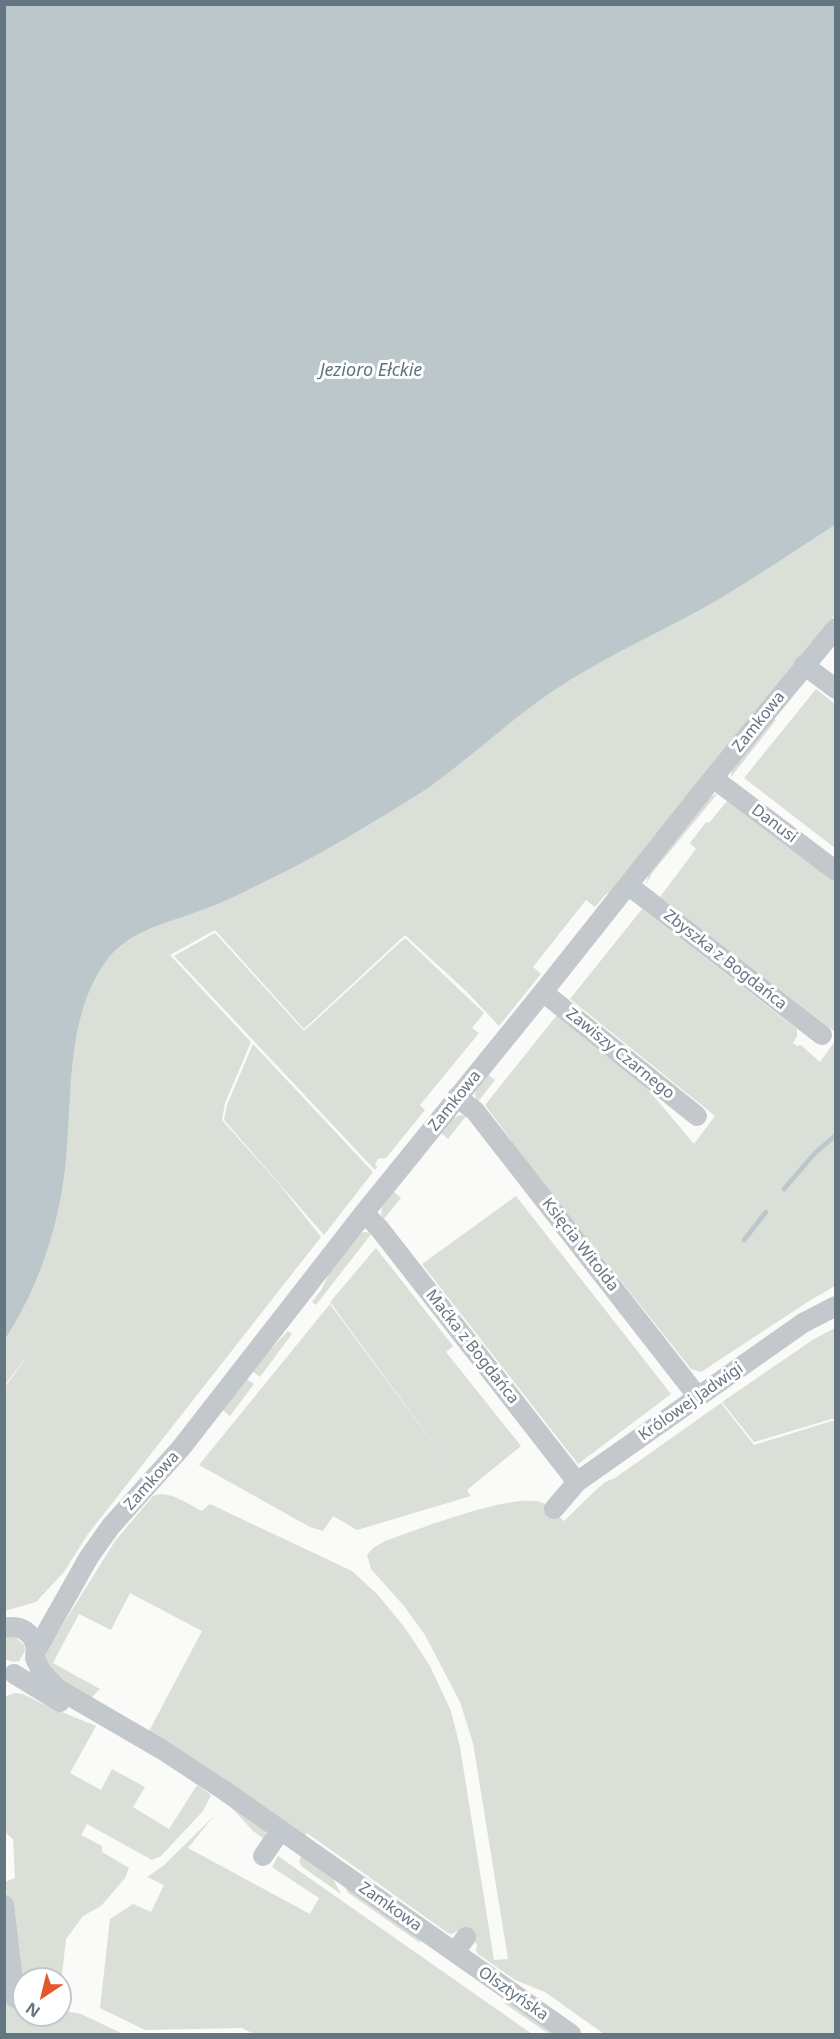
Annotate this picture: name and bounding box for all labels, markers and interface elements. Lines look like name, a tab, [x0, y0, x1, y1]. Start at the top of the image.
water label: Jezioro Ełckie	[320, 360, 422, 382]
street label: Zamkowa	[729, 688, 789, 756]
street label: Danusi	[747, 801, 801, 847]
street label: Zbyszka z Bogdańca	[660, 906, 790, 1014]
street label: Zawiszy Czarnego	[562, 1004, 678, 1104]
street label: Zamkowa	[425, 1067, 485, 1135]
street label: Księcia Witolda	[538, 1195, 622, 1295]
street label: Maćka z Bogdańca	[421, 1286, 523, 1408]
street label: Królowej Jadwigi	[635, 1359, 747, 1445]
street label: Zamkowa	[121, 1448, 183, 1514]
street label: Zamkowa	[355, 1878, 425, 1936]
street label: Olsztyńska	[474, 1963, 552, 2025]
north arrow	[12, 1967, 72, 2027]
text: N	[21, 1997, 44, 2023]

